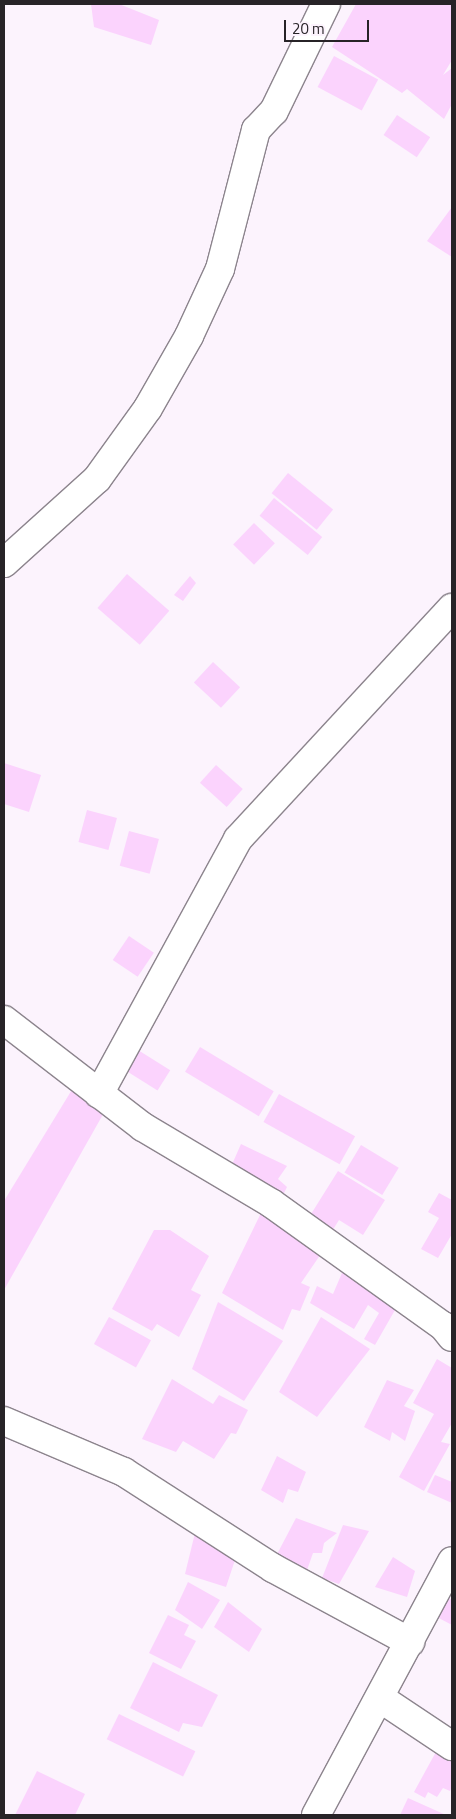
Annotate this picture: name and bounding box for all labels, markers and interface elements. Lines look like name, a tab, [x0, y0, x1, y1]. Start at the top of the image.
scale bar	[286, 10, 371, 42]
text: 20 m	[292, 17, 325, 40]

